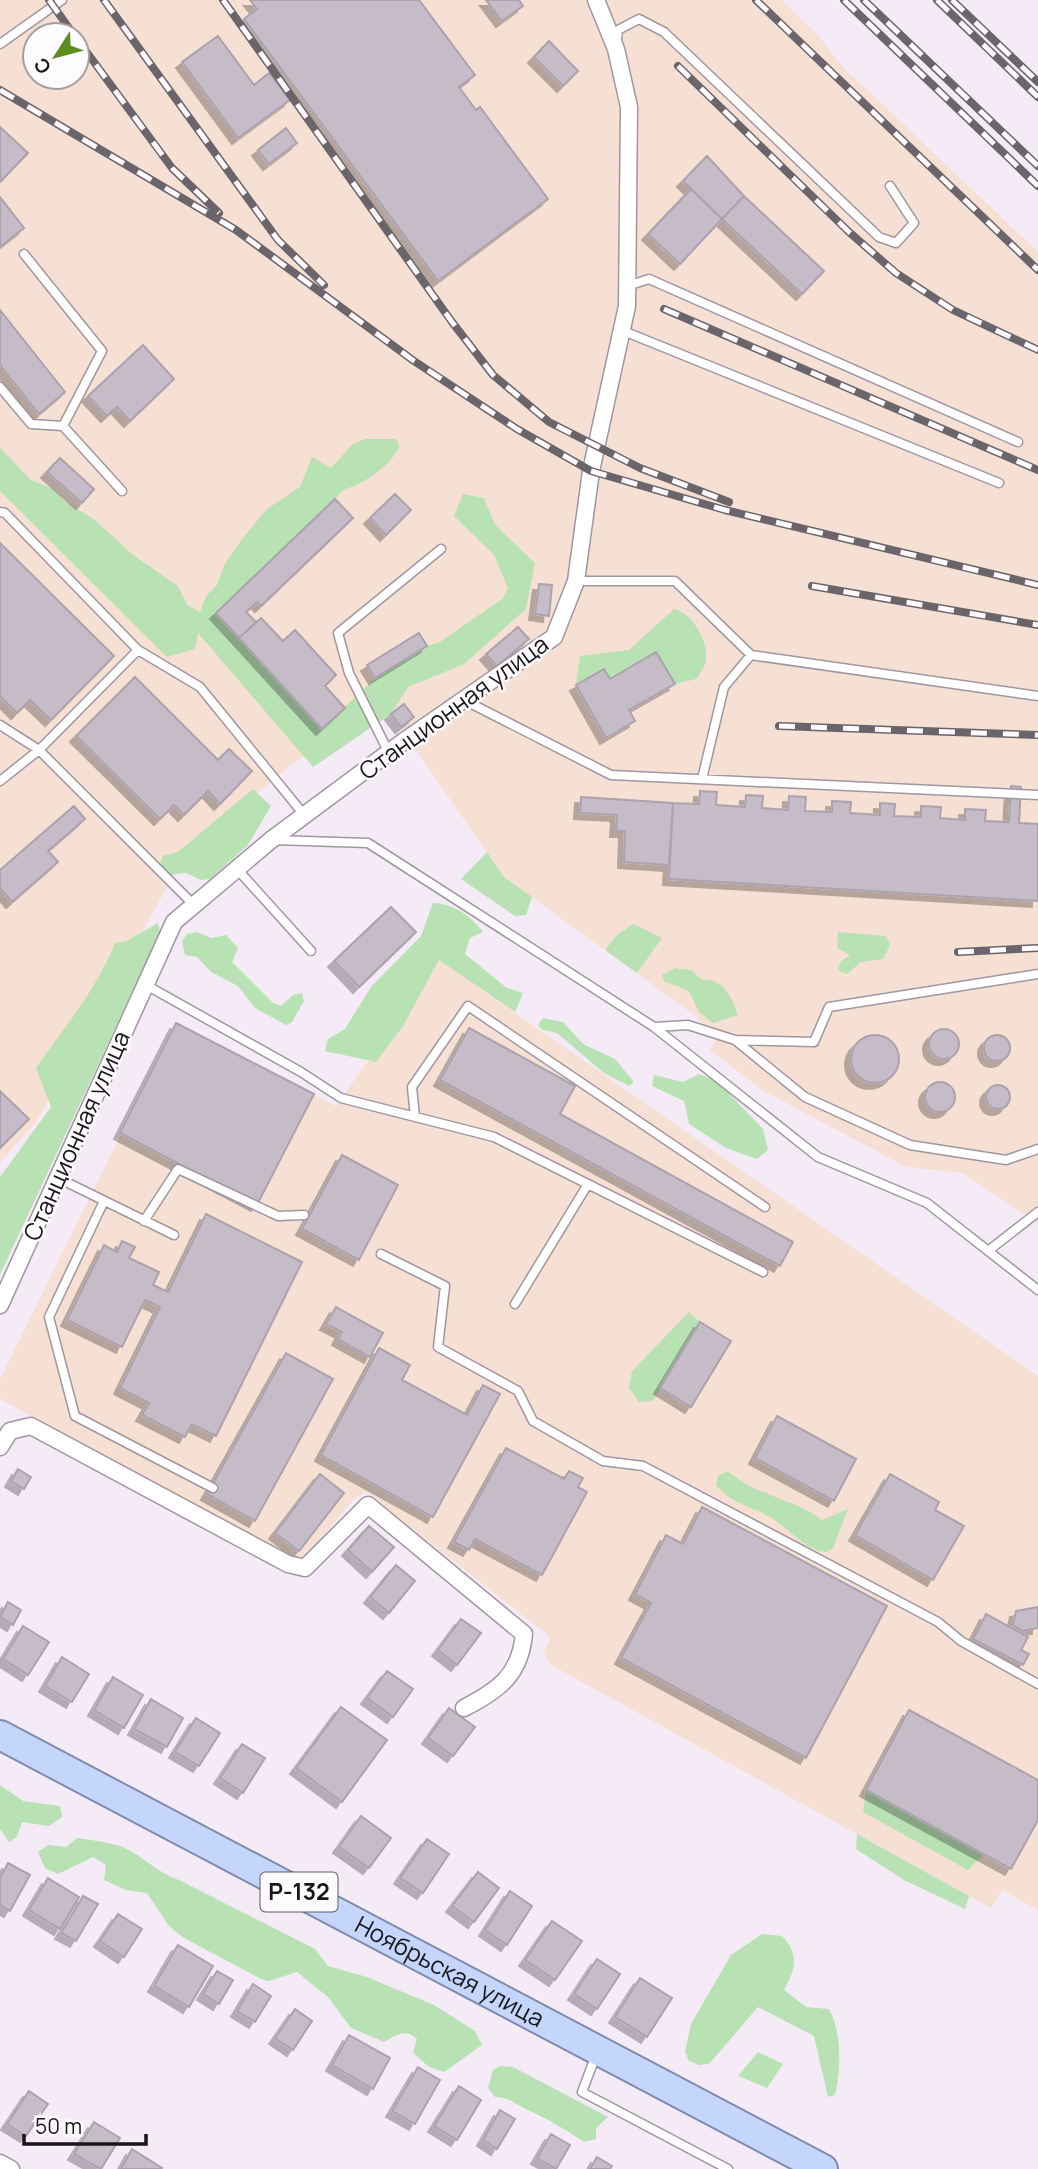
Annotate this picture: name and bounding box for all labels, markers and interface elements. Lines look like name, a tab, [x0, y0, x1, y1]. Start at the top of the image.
north arrow	[21, 21, 91, 91]
text: С	[28, 53, 57, 79]
street label: Станционная улица	[352, 627, 554, 787]
street label: Станционная улица	[14, 1025, 137, 1246]
road number: Р-132	[260, 1872, 338, 1912]
street label: Ноябрьская улица	[350, 1907, 550, 2034]
scale bar	[24, 2102, 147, 2146]
text: 50 m	[35, 2112, 82, 2140]

